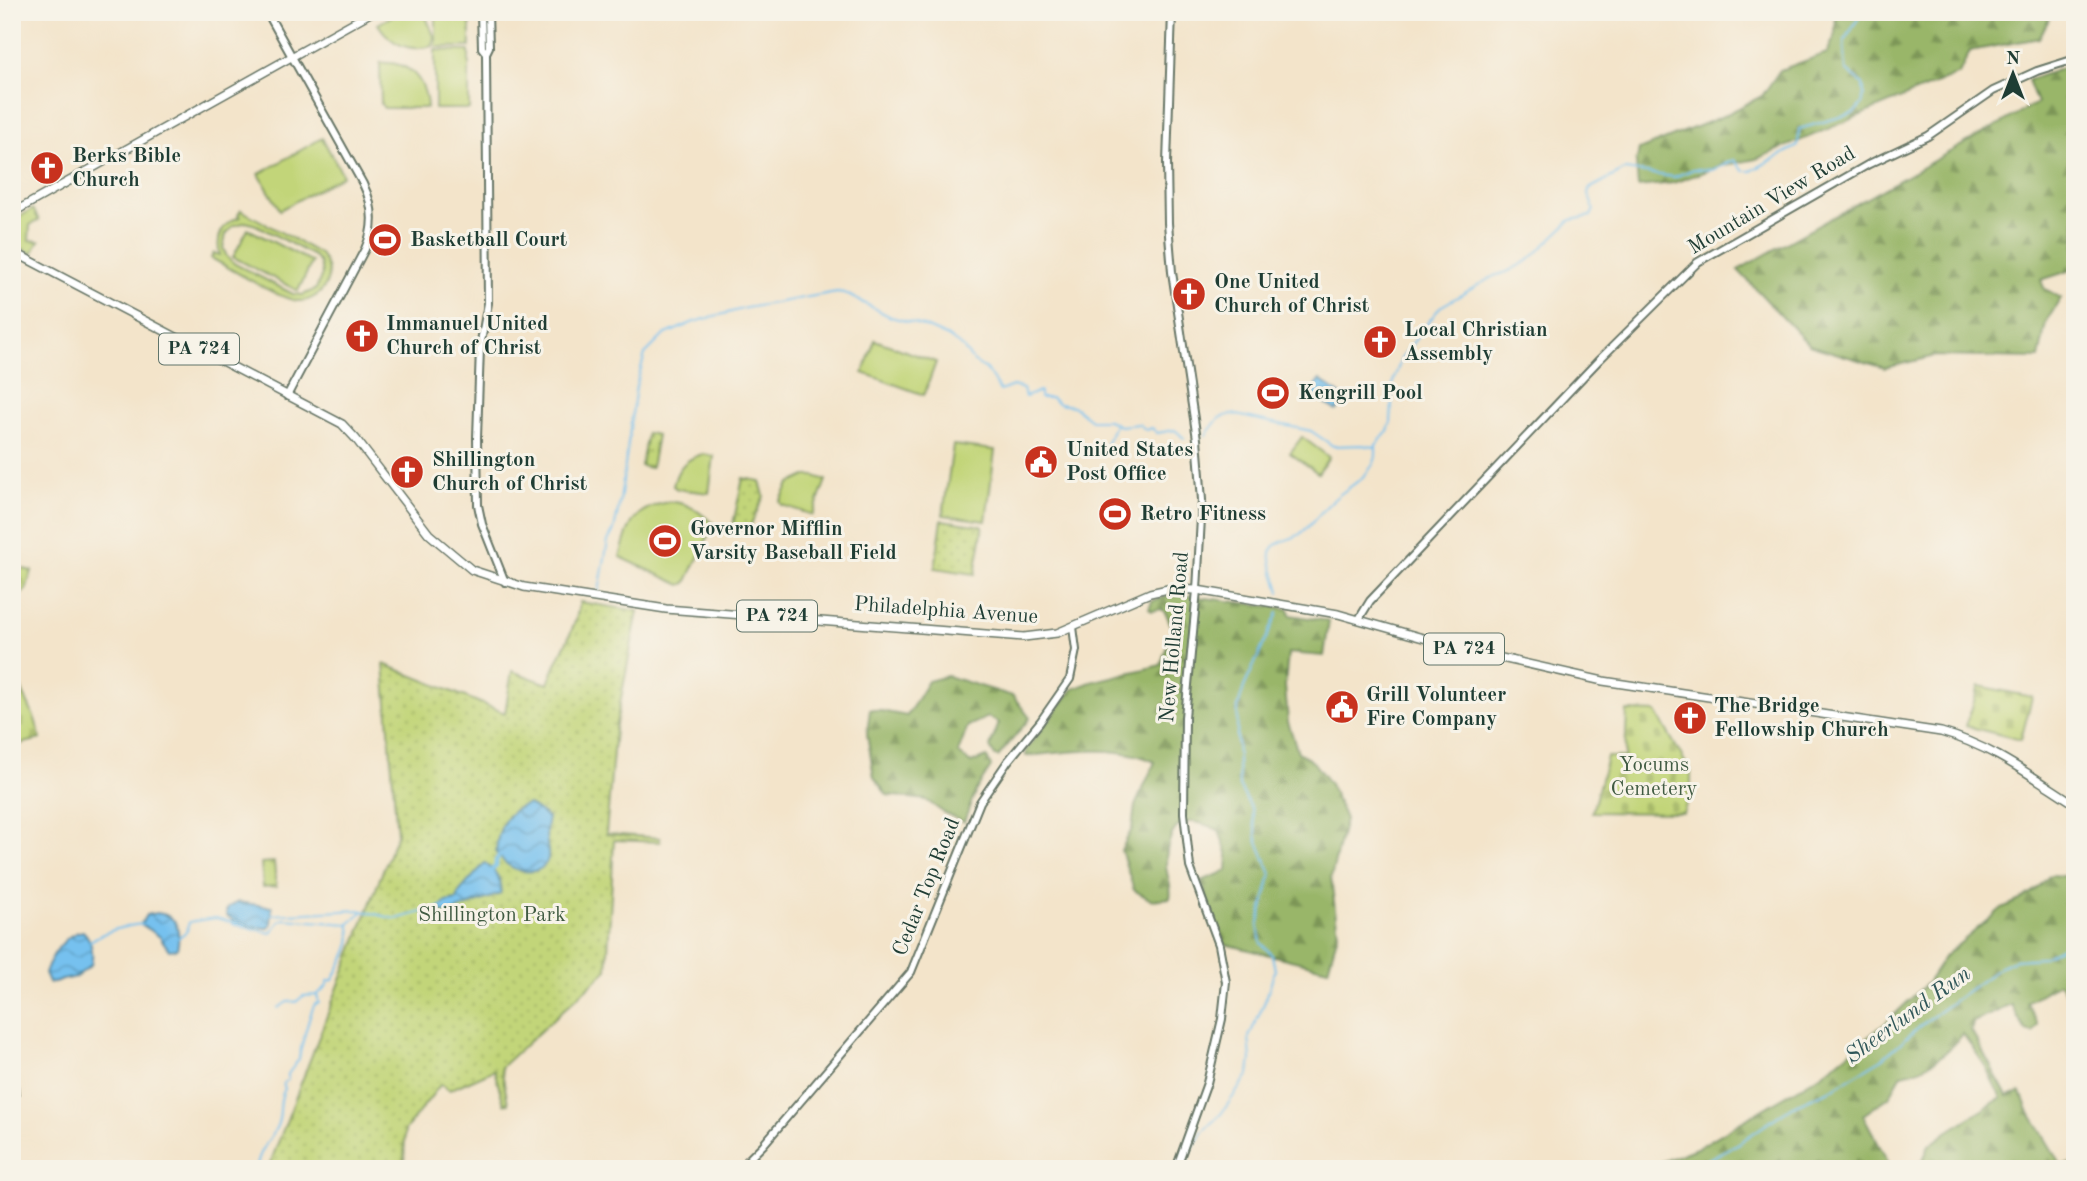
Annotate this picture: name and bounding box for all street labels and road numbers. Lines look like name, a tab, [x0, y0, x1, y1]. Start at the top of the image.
street label: Mountain View Road	[1685, 143, 1859, 259]
road number: PA 724	[159, 334, 239, 364]
street label: New Holland Road	[1157, 551, 1193, 723]
street label: Philadelphia Avenue	[853, 594, 1039, 628]
road number: PA 724	[737, 600, 817, 632]
road number: PA 724	[1424, 634, 1504, 664]
street label: Cedar Top Road	[890, 815, 964, 959]

